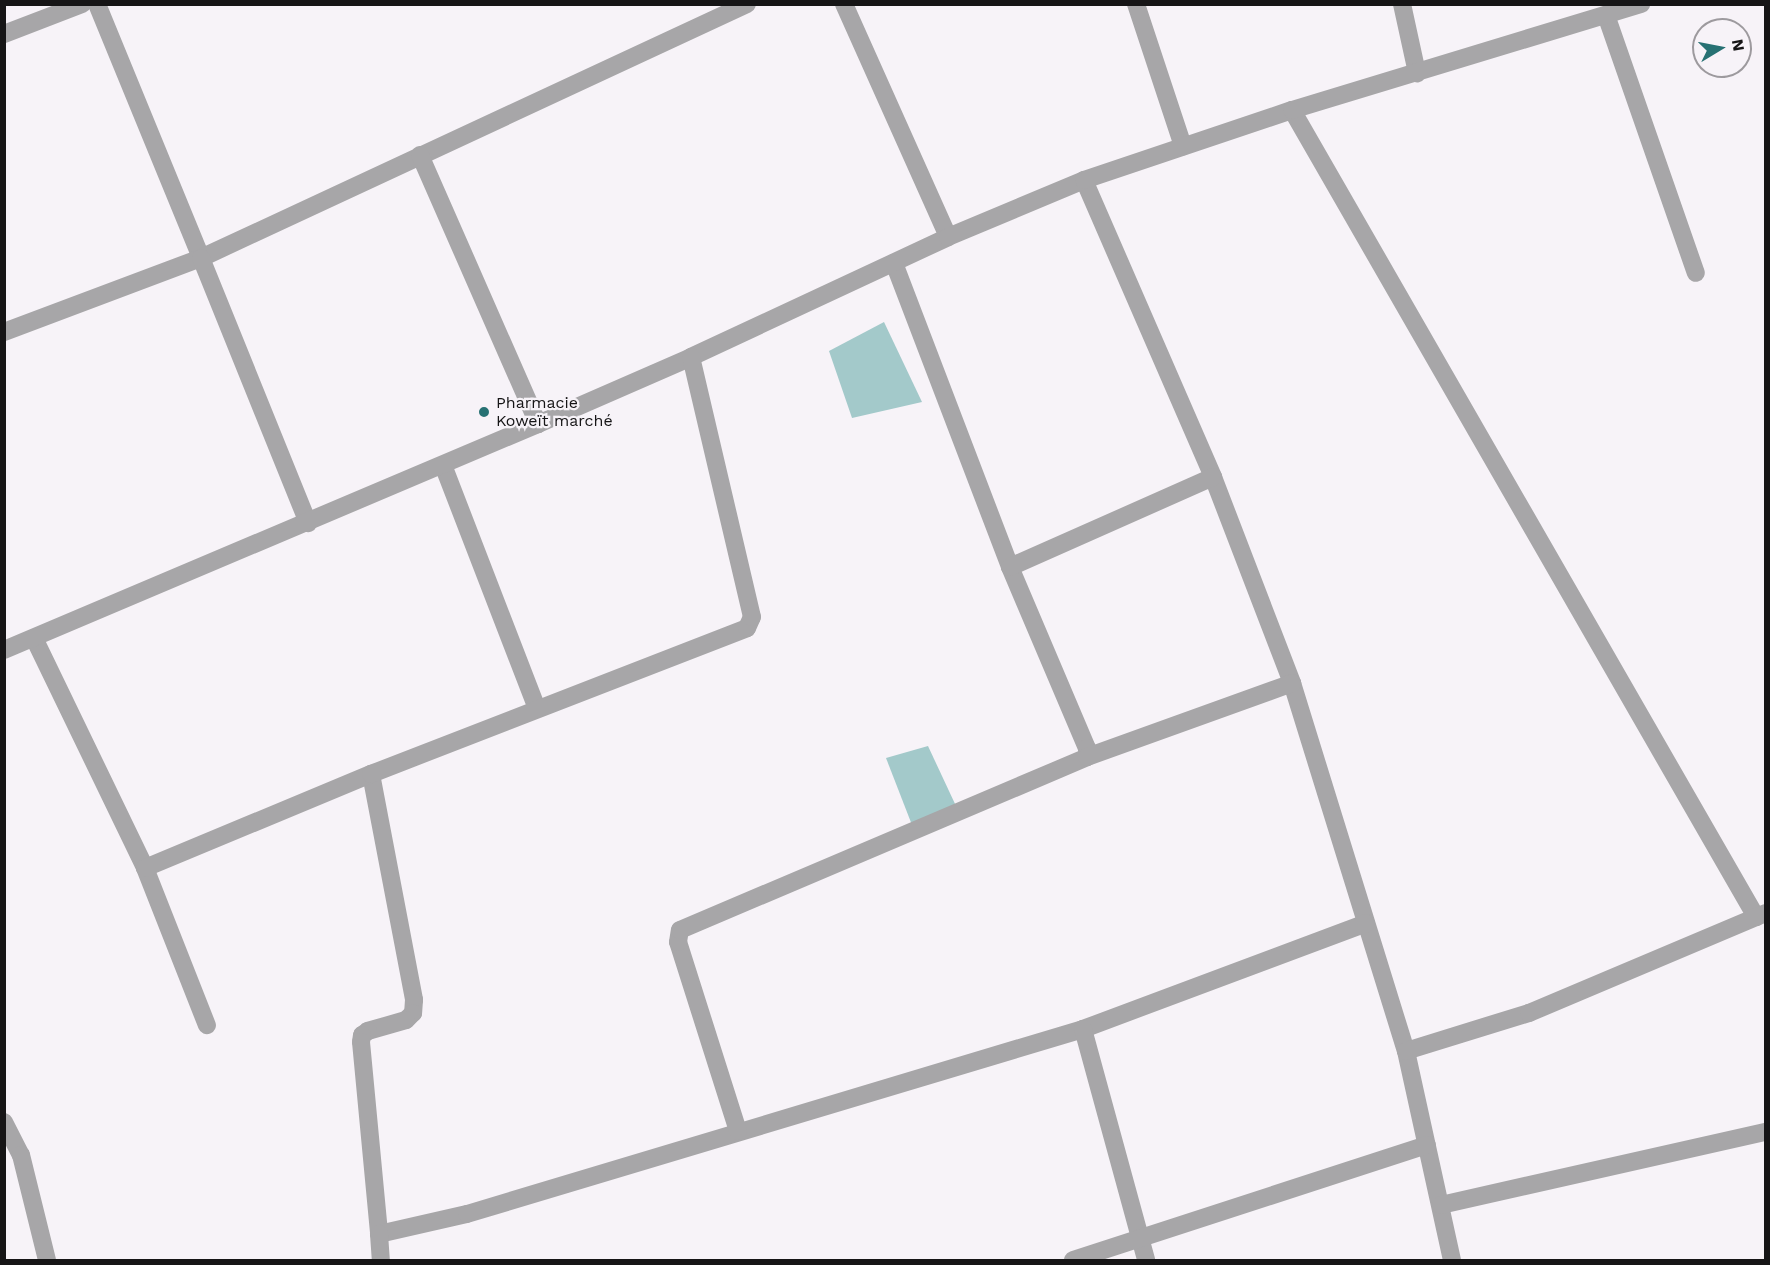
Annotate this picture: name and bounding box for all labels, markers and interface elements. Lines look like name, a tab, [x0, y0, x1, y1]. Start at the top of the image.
north arrow	[1692, 18, 1752, 78]
text: N	[1728, 38, 1749, 53]
place label: Pharmacie Koweït marché	[496, 393, 613, 431]
marker: Pharmacie Koweït marché	[477, 405, 491, 419]

